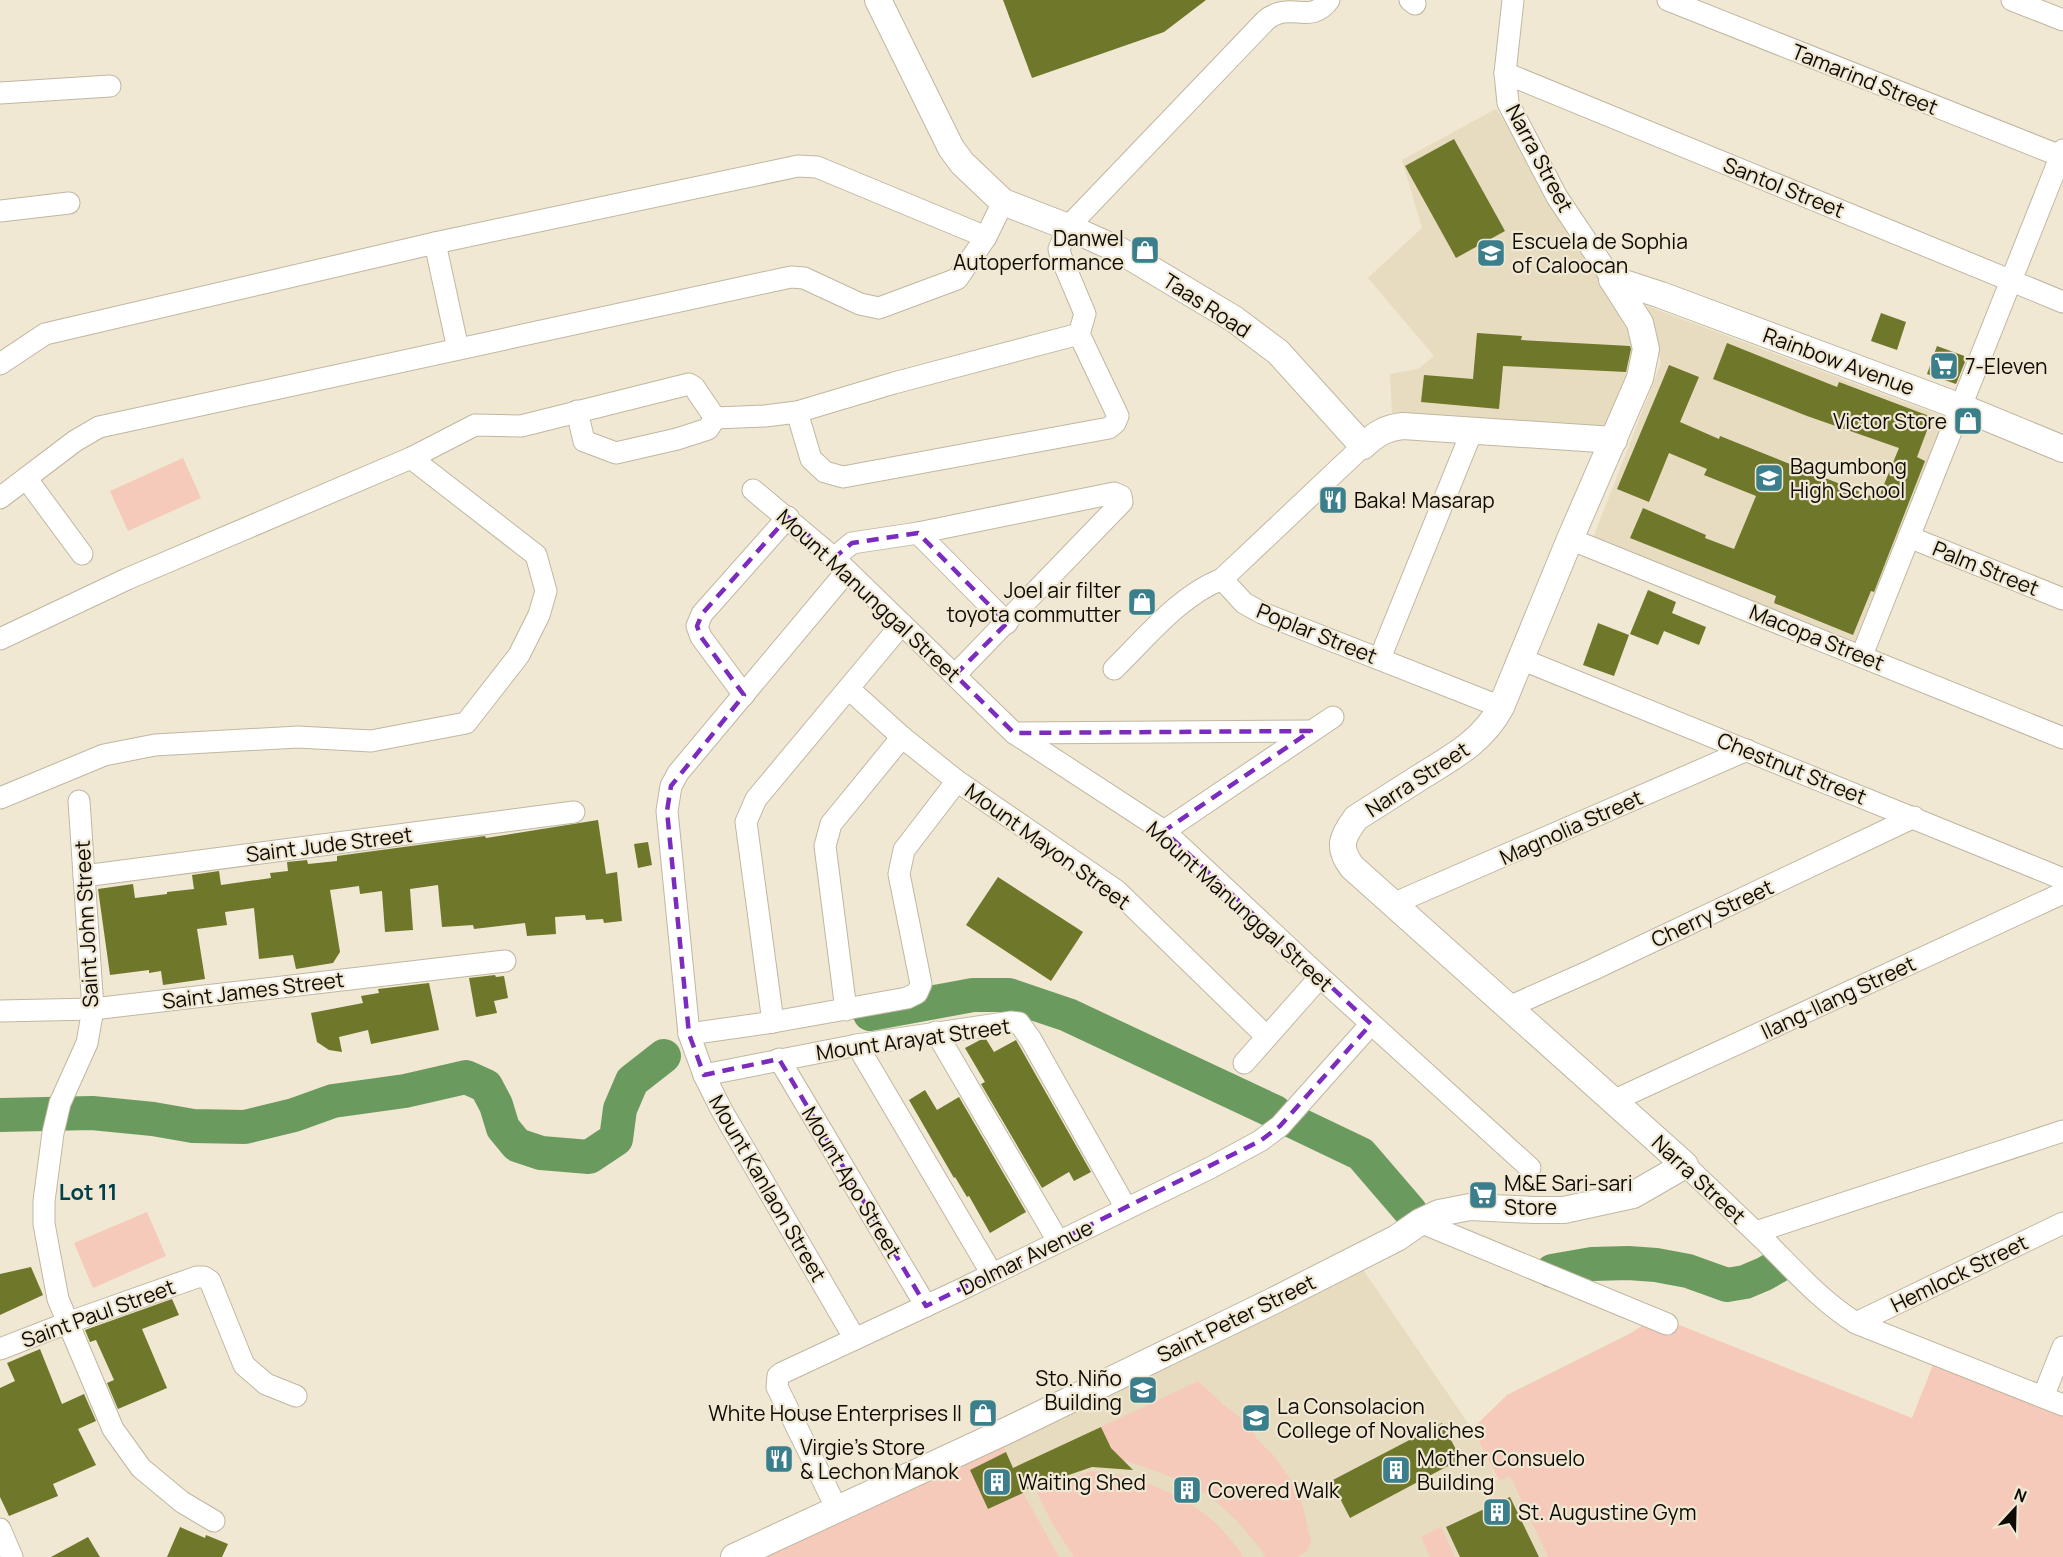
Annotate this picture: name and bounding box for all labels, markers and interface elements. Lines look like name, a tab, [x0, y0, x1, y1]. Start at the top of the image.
street label: Tamarind Street	[1788, 37, 1942, 121]
street label: Narra Street	[1500, 99, 1580, 217]
street label: Santol Street	[1719, 150, 1849, 224]
place label: Danwel Autoperformance	[953, 224, 1124, 276]
place label: Escuela de Sophia of Caloocan	[1512, 227, 1688, 279]
shop icon: Danwel Autoperformance	[1129, 234, 1161, 266]
school or university icon: Escuela de Sophia of Caloocan	[1475, 237, 1507, 269]
street label: Taas Road	[1158, 266, 1256, 344]
street label: Rainbow Avenue	[1760, 321, 1918, 401]
supermarket icon: 7-Eleven	[1928, 350, 1960, 382]
place label: 7-Eleven	[1965, 352, 2048, 380]
shop icon: Victor Store	[1952, 405, 1984, 437]
place label: Victor Store	[1833, 407, 1947, 435]
place label: Bagumbong High School	[1790, 452, 1907, 504]
school or university icon: Bagumbong High School	[1753, 462, 1785, 494]
restaurant icon: Baka! Masarap	[1317, 484, 1349, 516]
place label: Baka! Masarap	[1354, 486, 1495, 514]
street label: Mount Manunggal Street	[771, 502, 967, 688]
street label: Palm Street	[1929, 534, 2043, 602]
place label: Joel air filter toyota commutter	[946, 576, 1121, 628]
shop icon: Joel air filter toyota commutter	[1126, 586, 1158, 618]
street label: Poplar Street	[1253, 596, 1381, 670]
street label: Macopa Street	[1745, 597, 1889, 677]
street label: Chestnut Street	[1713, 725, 1871, 811]
street label: Narra Street	[1360, 735, 1474, 823]
street label: Mount Mayon Street	[960, 777, 1136, 915]
street label: Magnolia Street	[1495, 783, 1647, 871]
street label: Mount Manunggal Street	[1141, 815, 1339, 997]
street label: Saint Jude Street	[244, 820, 414, 868]
street label: Saint John Street	[68, 840, 104, 1008]
street label: Cherry Street	[1646, 872, 1778, 954]
street label: Ilang-Ilang Street	[1756, 949, 1920, 1045]
street label: Saint James Street	[161, 965, 345, 1015]
street label: Mount Arayat Street	[814, 1012, 1012, 1066]
street label: Mount Kanlaon Street	[703, 1089, 833, 1287]
street label: Mount Apo Street	[796, 1101, 908, 1263]
street label: Narra Street	[1646, 1128, 1752, 1230]
place label: M&E Sari-sari Store	[1504, 1169, 1633, 1221]
district label: Lot 11	[59, 1177, 117, 1207]
supermarket icon: M&E Sari-sari Store	[1467, 1179, 1499, 1211]
street label: Dolmar Avenue	[955, 1213, 1097, 1301]
street label: Hemlock Street	[1886, 1228, 2032, 1318]
street label: Saint Peter Street	[1152, 1267, 1320, 1369]
street label: Saint Paul Street	[17, 1272, 179, 1354]
place label: Sto. Niño Building	[1035, 1364, 1122, 1416]
school or university icon: Sto. Niño Building	[1127, 1374, 1159, 1406]
place label: La Consolacion College of Novaliches	[1277, 1392, 1485, 1444]
shop icon: White House Enterprises II	[967, 1397, 999, 1429]
place label: White House Enterprises II	[708, 1399, 962, 1427]
school or university icon: La Consolacion College of Novaliches	[1240, 1402, 1272, 1434]
place label: Virgie's Store & Lechon Manok	[800, 1433, 959, 1485]
restaurant icon: Virgie's Store & Lechon Manok	[763, 1443, 795, 1475]
place label: Mother Consuelo Building	[1417, 1444, 1585, 1496]
building icon: Mother Consuelo Building	[1380, 1454, 1412, 1486]
building icon: Waiting Shed	[981, 1466, 1013, 1498]
place label: Waiting Shed	[1018, 1468, 1146, 1496]
building icon: Covered Walk	[1171, 1474, 1203, 1506]
place label: Covered Walk	[1208, 1476, 1340, 1504]
north arrow	[1985, 1479, 2045, 1539]
text: N	[2011, 1483, 2030, 1507]
building icon: St. Augustine Gym	[1481, 1496, 1513, 1528]
place label: St. Augustine Gym	[1518, 1498, 1696, 1526]

